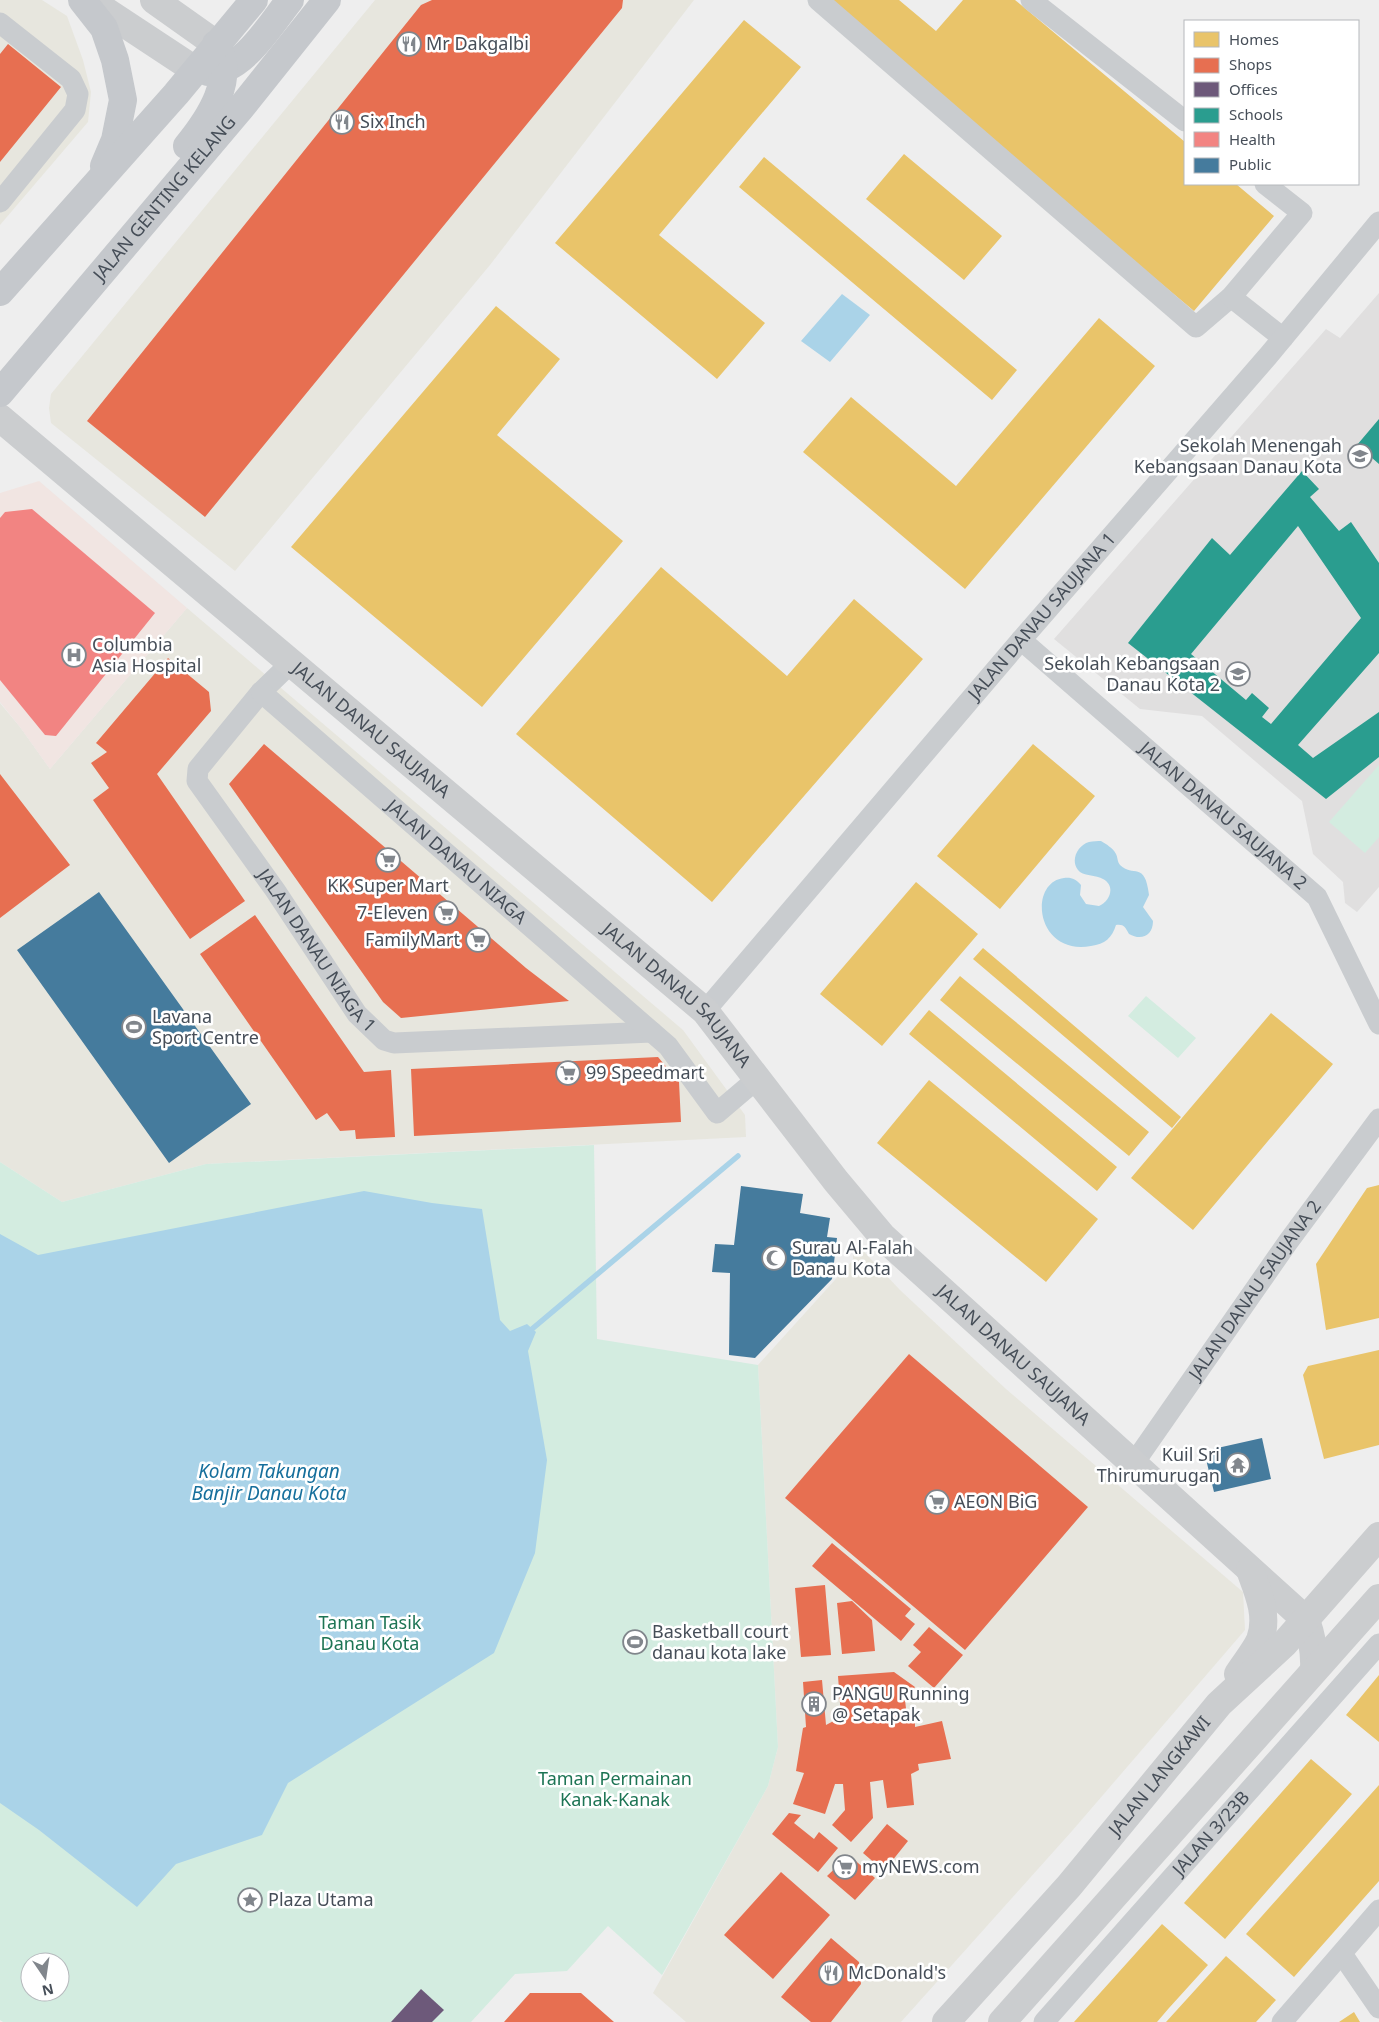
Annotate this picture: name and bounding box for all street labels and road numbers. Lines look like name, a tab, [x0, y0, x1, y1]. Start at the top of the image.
street label: JALAN GENTING KELANG	[86, 110, 240, 287]
street label: JALAN DANAU SAUJANA 1	[961, 527, 1120, 706]
street label: JALAN DANAU SAUJANA	[286, 655, 456, 803]
street label: JALAN DANAU SAUJANA 2	[1134, 734, 1313, 894]
street label: JALAN DANAU NIAGA	[380, 792, 533, 929]
street label: JALAN DANAU NIAGA 1	[251, 862, 382, 1037]
street label: JALAN DANAU SAUJANA	[596, 915, 757, 1072]
street label: JALAN DANAU SAUJANA 2	[1182, 1195, 1326, 1386]
street label: JALAN DANAU SAUJANA	[931, 1277, 1096, 1431]
street label: JALAN LANGKAWI	[1101, 1710, 1215, 1842]
street label: JALAN 3/23B	[1165, 1785, 1254, 1882]

